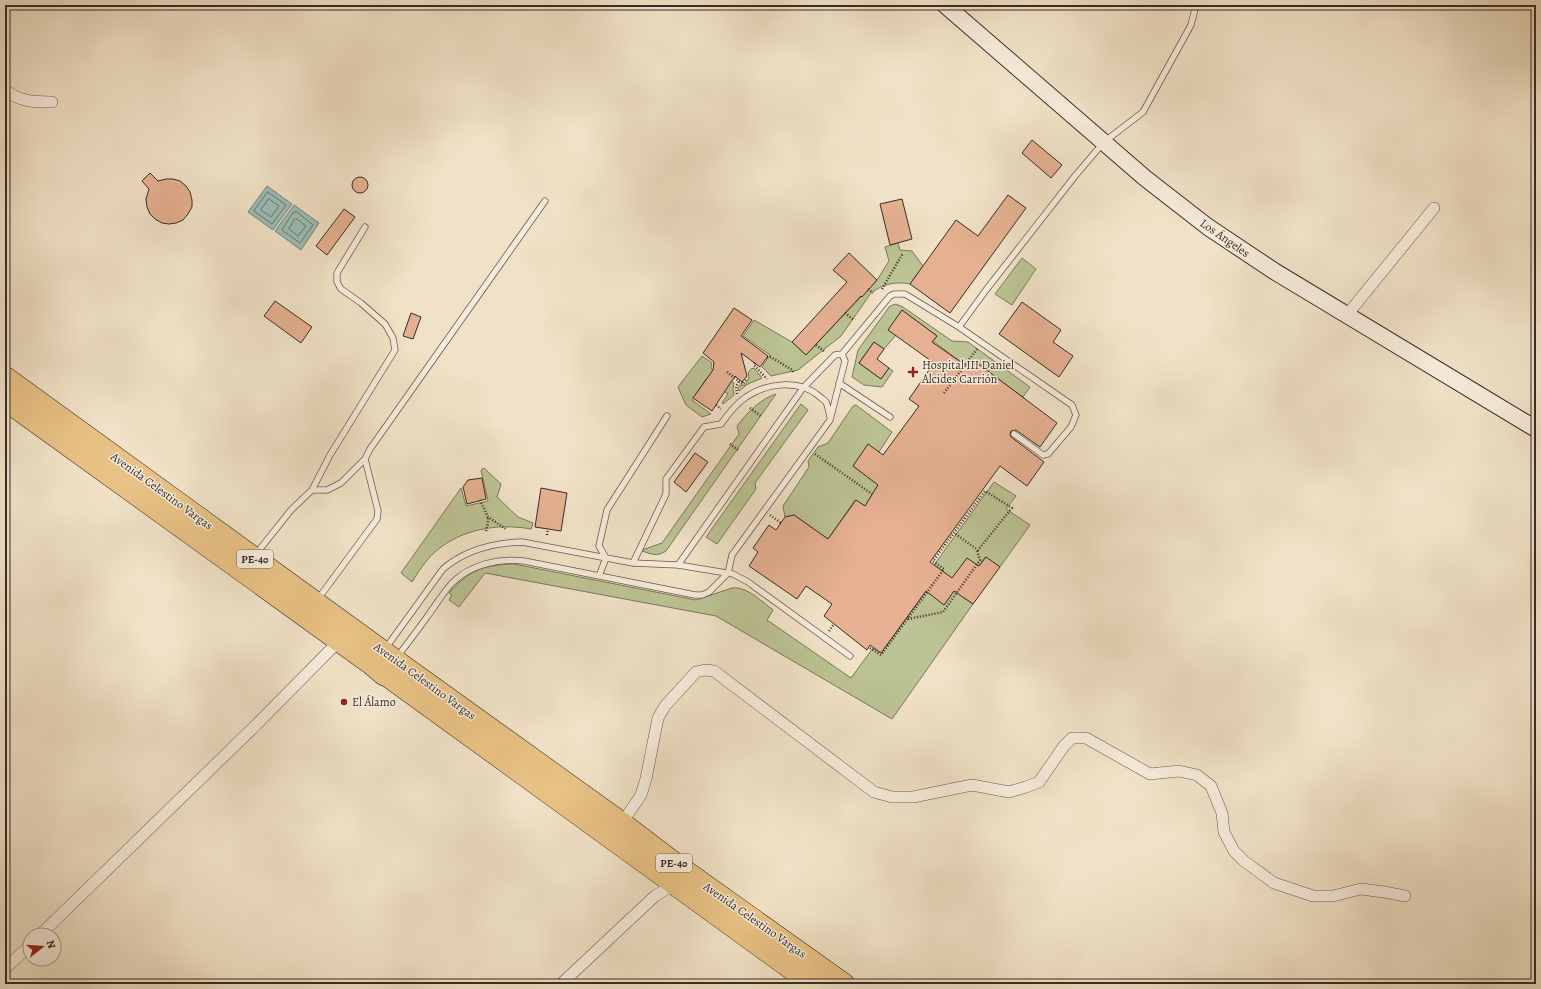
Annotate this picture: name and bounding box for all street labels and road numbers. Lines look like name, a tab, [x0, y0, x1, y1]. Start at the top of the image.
street label: Los Ángeles	[1197, 215, 1253, 261]
street label: Avenida Celestino Vargas	[107, 448, 216, 534]
road number: PE-40	[237, 550, 273, 568]
street label: Avenida Celestino Vargas	[370, 638, 479, 724]
road number: PE-40	[656, 854, 692, 872]
street label: Avenida Celestino Vargas	[699, 878, 810, 962]

